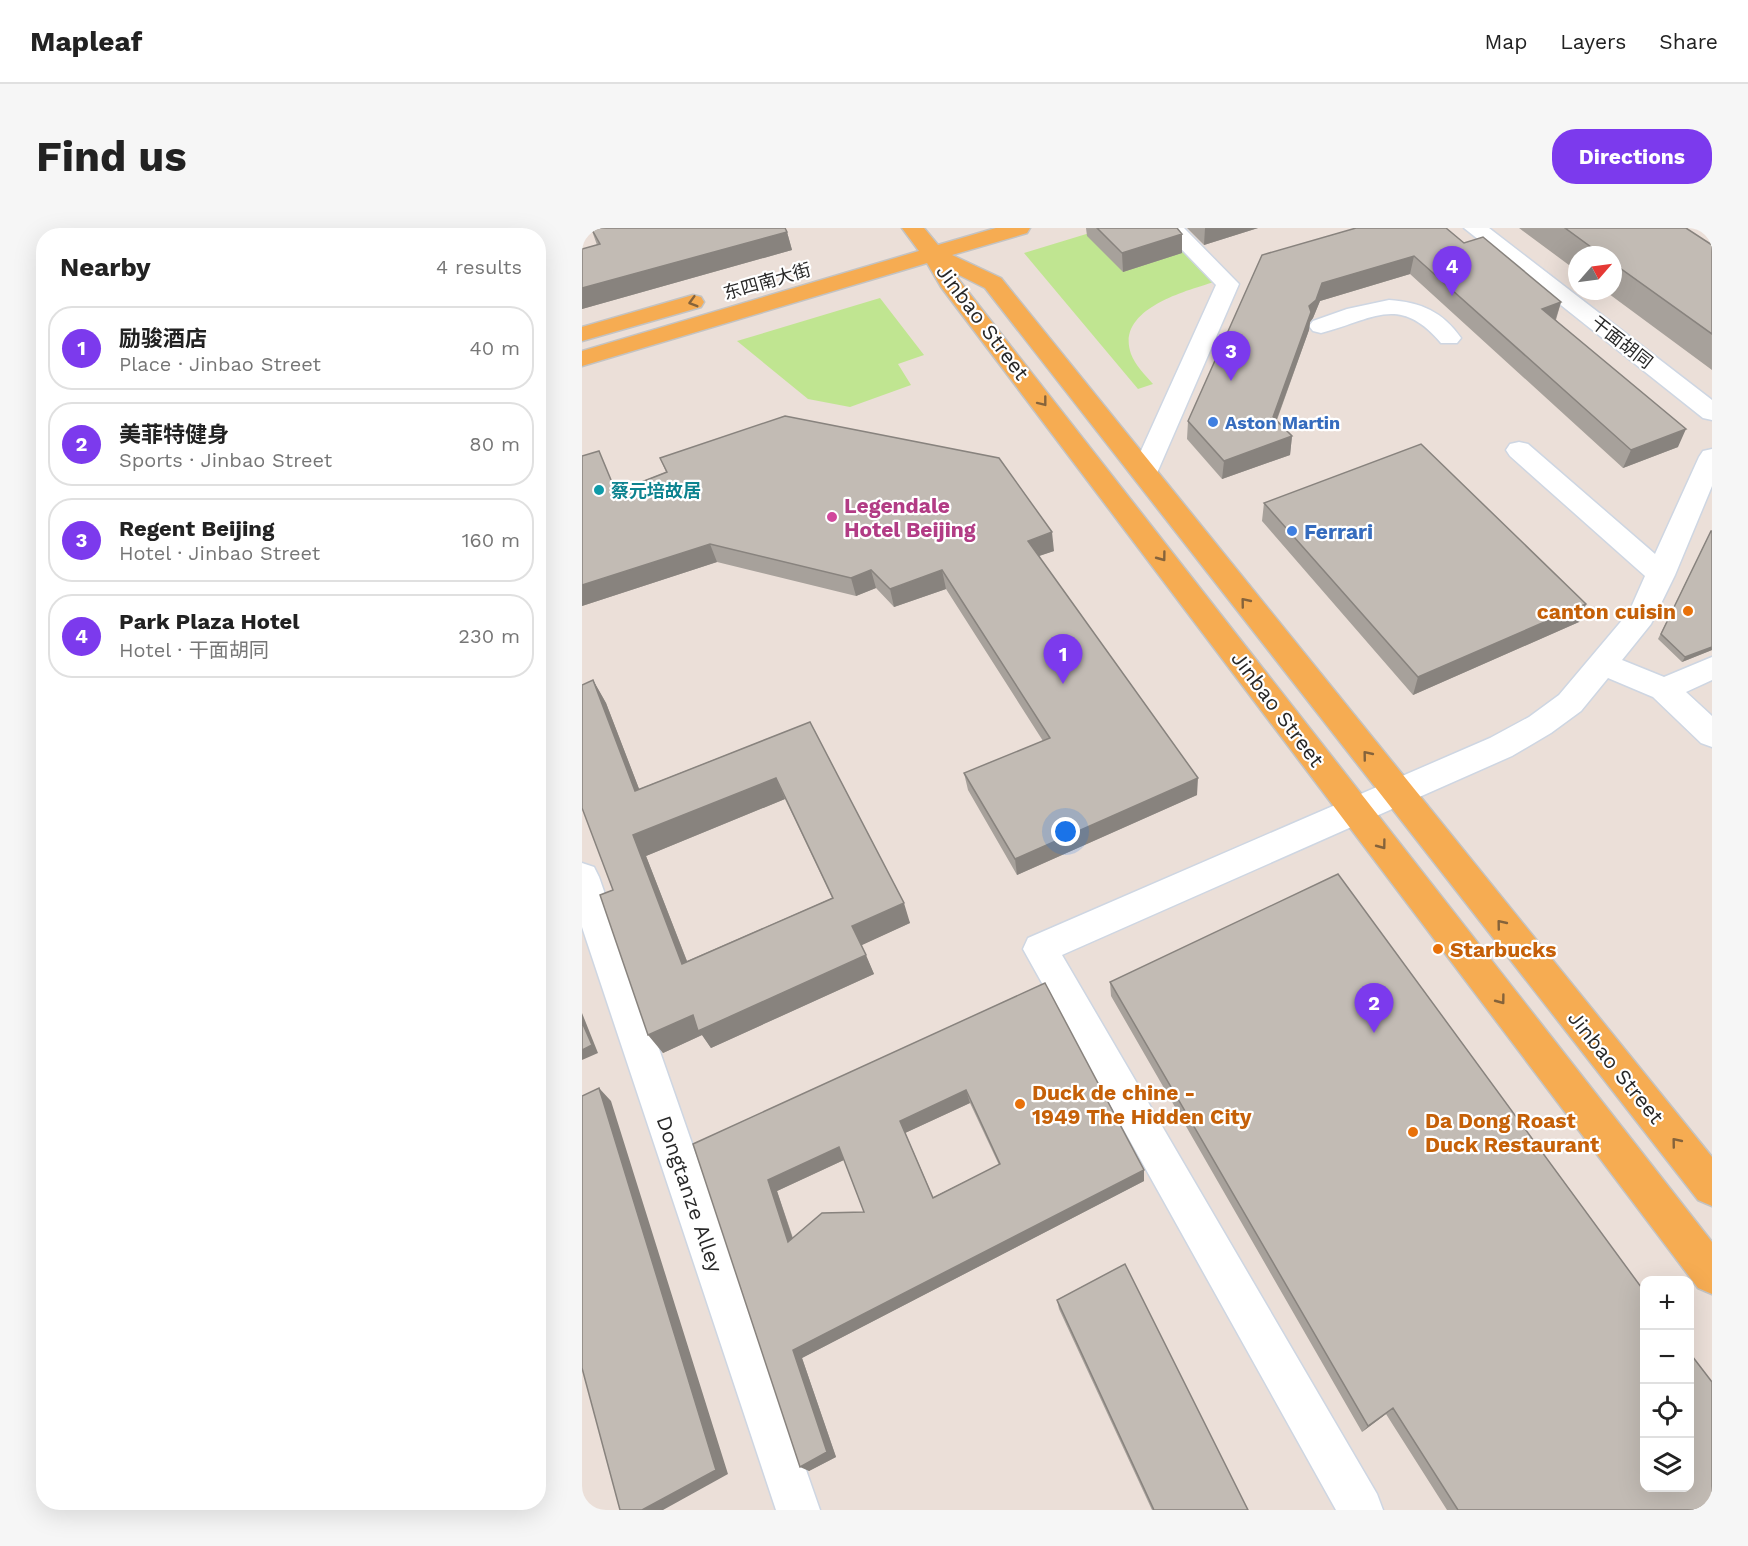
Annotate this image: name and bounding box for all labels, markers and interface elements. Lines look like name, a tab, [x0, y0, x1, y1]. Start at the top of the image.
text: Mapleaf	[30, 25, 142, 58]
text: Map	[1484, 29, 1527, 54]
text: Layers	[1560, 29, 1626, 54]
text: Share	[1659, 29, 1718, 54]
button: Directions	[1552, 129, 1712, 184]
text: Find us	[36, 132, 187, 181]
north arrow	[1568, 246, 1622, 300]
pin: 4	[1432, 247, 1472, 296]
text: Nearby	[60, 252, 151, 282]
text: 4 results	[436, 255, 522, 279]
street label: 东四南大街	[721, 259, 813, 303]
street label: Jinbao Street	[931, 259, 1035, 385]
one-way arrow	[688, 295, 699, 307]
street label: 干面胡同	[1587, 312, 1657, 372]
text: 励骏酒店	[119, 326, 207, 351]
pin: 3	[1212, 332, 1250, 381]
text: 1	[77, 336, 86, 360]
text: 40 m	[469, 336, 520, 360]
text: Place · Jinbao Street	[119, 352, 321, 376]
one-way arrow	[1036, 395, 1047, 406]
place label: Aston Martin	[1225, 412, 1340, 433]
marker: Aston Martin	[1206, 415, 1220, 429]
text: 美菲特健身	[119, 422, 229, 447]
text: 2	[76, 432, 87, 456]
text: 80 m	[469, 432, 520, 456]
text: Sports · Jinbao Street	[119, 448, 332, 472]
place label: 蔡元培故居	[611, 480, 701, 501]
marker: 蔡元培故居	[592, 483, 606, 497]
place label: Legendale Hotel Beijing	[844, 493, 976, 542]
marker: Legendale Hotel Beijing	[825, 510, 839, 524]
text: Regent Beijing	[119, 516, 274, 541]
place label: Ferrari	[1304, 519, 1373, 544]
marker: Ferrari	[1285, 524, 1299, 538]
text: 3	[76, 528, 87, 552]
text: 160 m	[462, 528, 520, 552]
text: Hotel · Jinbao Street	[119, 541, 320, 565]
one-way arrow	[1154, 550, 1165, 561]
one-way arrow	[1242, 598, 1253, 609]
place label: canton cuisin	[1537, 599, 1676, 624]
marker: canton cuisin	[1681, 604, 1695, 618]
text: Park Plaza Hotel	[119, 609, 299, 634]
text: 4	[75, 624, 88, 648]
text: 230 m	[458, 624, 520, 648]
pin: 1	[1044, 634, 1082, 684]
text: Hotel · 干面胡同	[119, 638, 269, 662]
street label: Jinbao Street	[1226, 646, 1330, 772]
one-way arrow	[1363, 750, 1374, 761]
your location	[1051, 817, 1080, 846]
one-way arrow	[1375, 838, 1386, 849]
one-way arrow	[1498, 919, 1509, 930]
place label: Starbucks	[1450, 937, 1556, 962]
marker: Starbucks	[1431, 942, 1445, 956]
pin: 2	[1354, 984, 1394, 1033]
one-way arrow	[1493, 993, 1504, 1004]
street label: Jinbao Street	[1563, 1005, 1669, 1129]
place label: Duck de chine - 1949 The Hidden City	[1032, 1080, 1252, 1129]
marker: Duck de chine - 1949 The Hidden City	[1013, 1097, 1027, 1111]
place label: Da Dong Roast Duck Restaurant	[1425, 1108, 1599, 1157]
street label: Dongtanze Alley	[651, 1112, 729, 1276]
marker: Da Dong Roast Duck Restaurant	[1406, 1125, 1420, 1139]
one-way arrow	[1672, 1137, 1683, 1148]
map controls	[1640, 1276, 1694, 1492]
button: +	[1640, 1276, 1694, 1330]
button: −	[1640, 1330, 1694, 1384]
button: locate	[1640, 1384, 1694, 1438]
button: layers	[1640, 1438, 1694, 1492]

